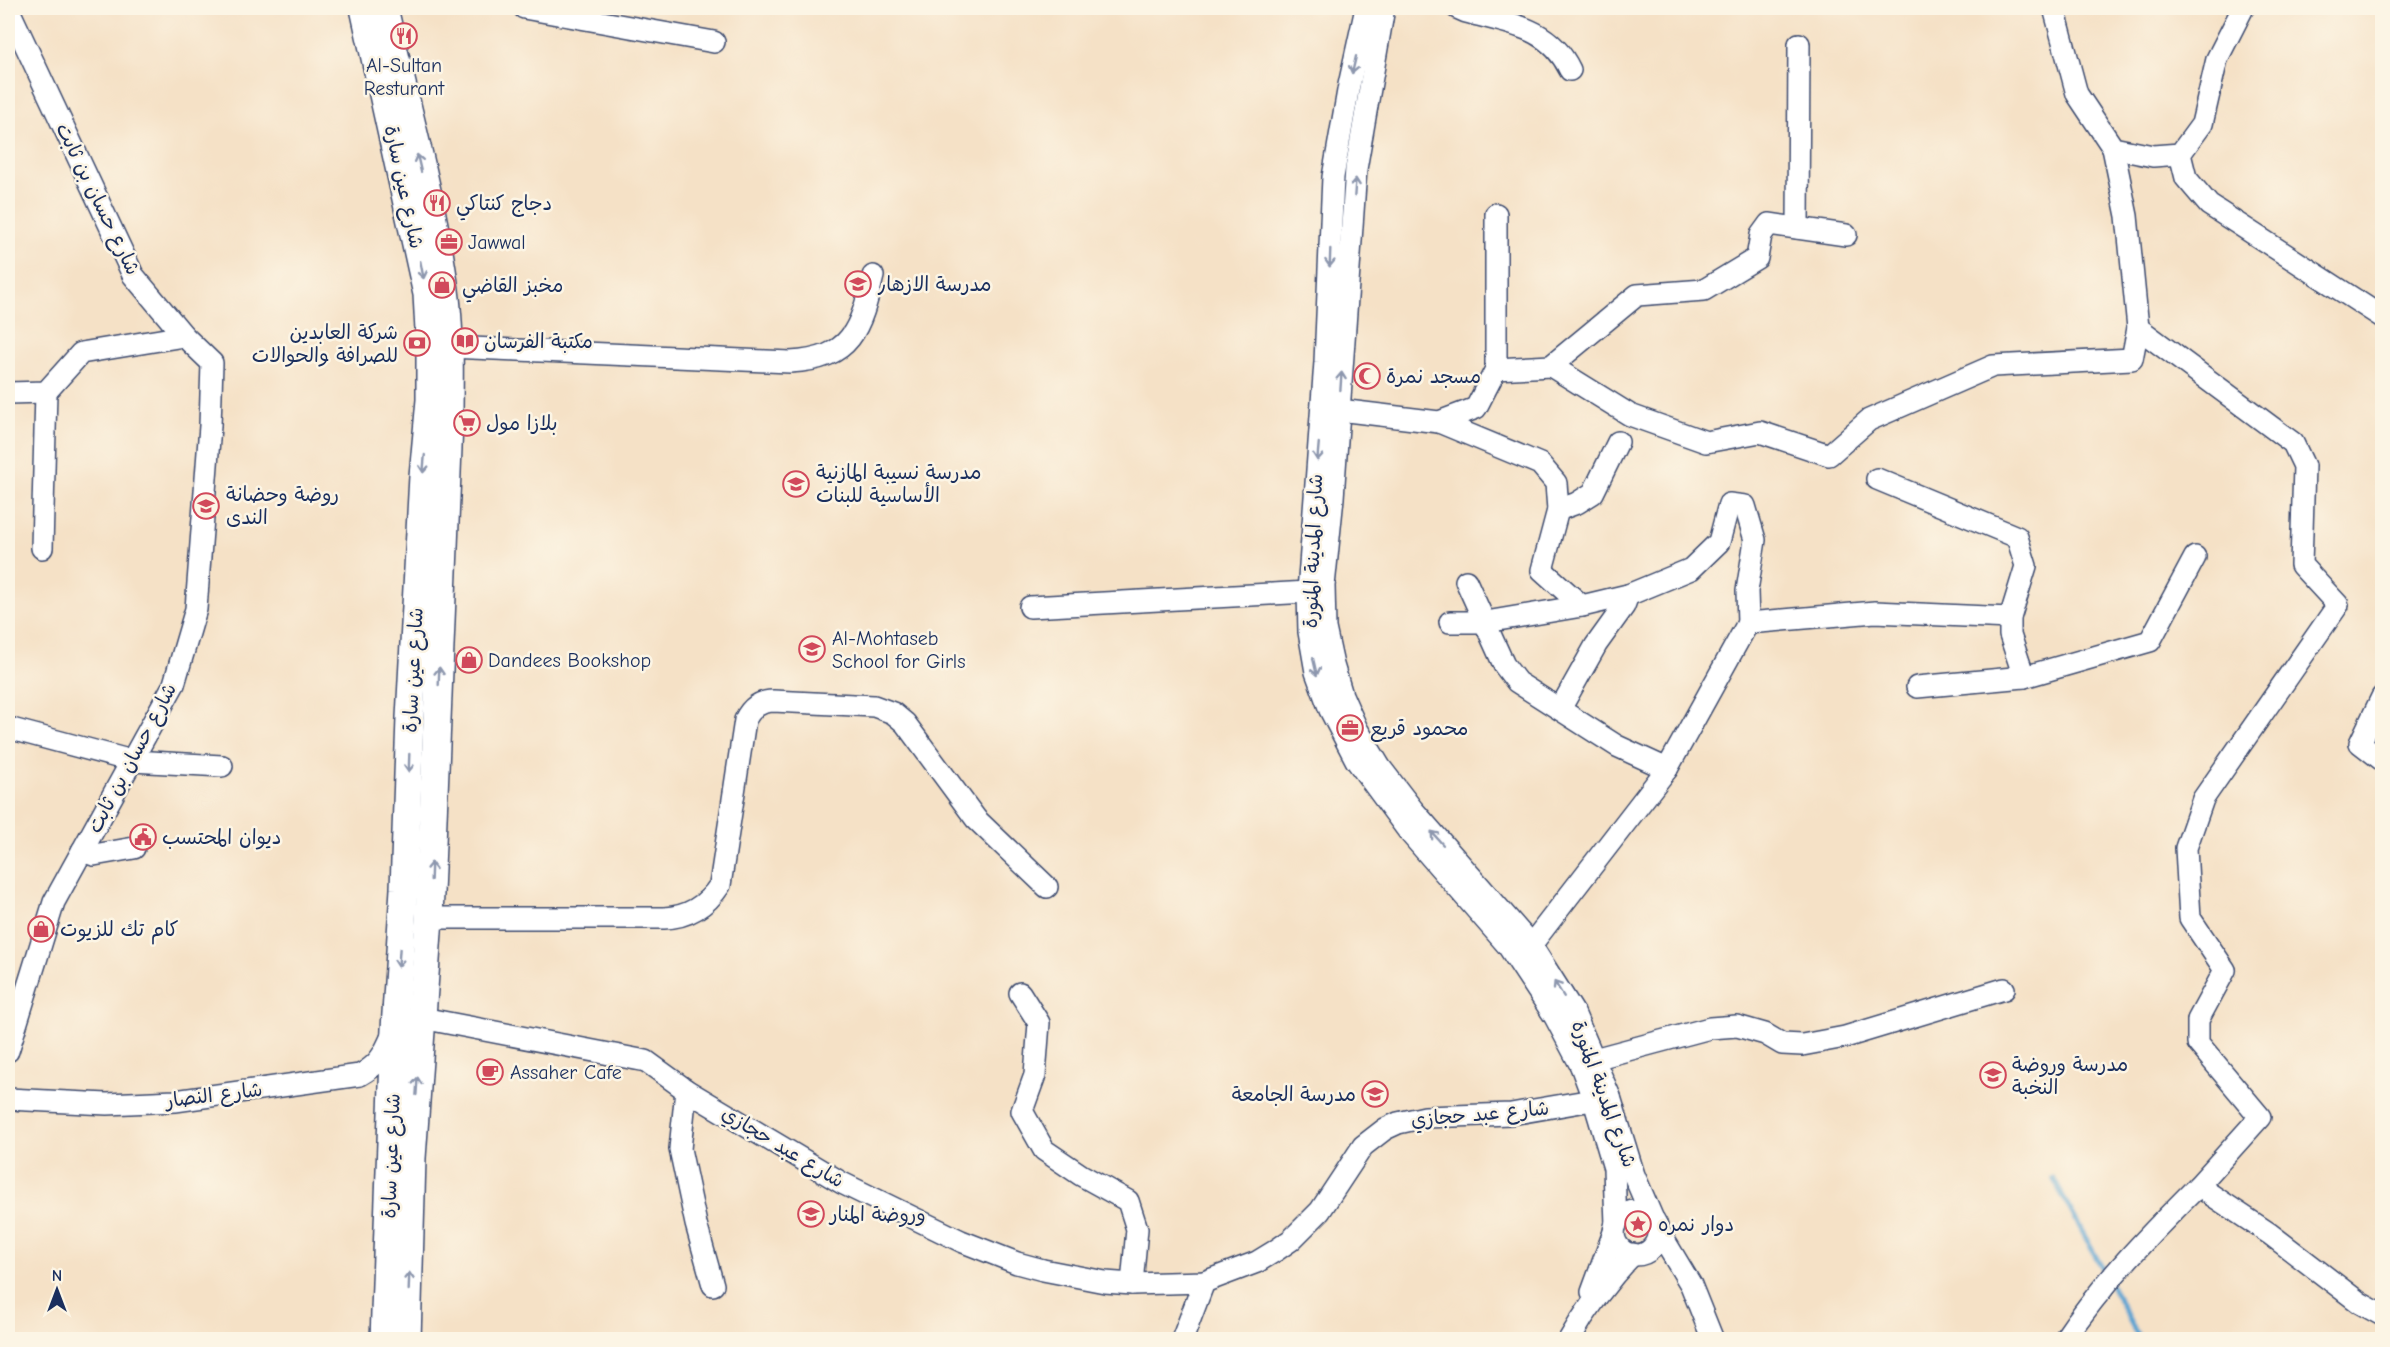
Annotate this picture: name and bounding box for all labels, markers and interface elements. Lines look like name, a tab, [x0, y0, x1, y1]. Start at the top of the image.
restaurant icon: Al-Sultan Resturant	[389, 21, 419, 51]
place label: Al-Sultan Resturant	[364, 54, 446, 100]
one-way arrow	[1347, 55, 1359, 74]
street label: شارع حسان بن ثابت	[49, 119, 145, 280]
street label: شارع عين سارة	[378, 123, 428, 251]
one-way arrow	[413, 154, 425, 173]
one-way arrow	[1349, 177, 1360, 197]
restaurant icon: دجاج كنتاكي	[422, 188, 452, 218]
place label: دجاج كنتاكي	[456, 192, 552, 221]
office icon: Jawwal	[434, 227, 464, 257]
place label: Jawwal	[468, 231, 526, 254]
one-way arrow	[1324, 247, 1336, 267]
one-way arrow	[417, 259, 428, 279]
school or university icon: مدرسة الازهار	[843, 269, 873, 299]
shop icon: مخبز القاضي	[427, 270, 457, 300]
place label: مدرسة الازهار	[877, 273, 992, 296]
place label: مخبز القاضي	[462, 274, 563, 303]
place label: شركة العابدين للصرافة والحوالات	[252, 321, 398, 367]
library icon: مكتبة الفرسان	[450, 326, 480, 356]
bank icon: شركة العابدين للصرافة والحوالات	[402, 328, 432, 358]
place label: مكتبة الفرسان	[484, 330, 593, 353]
mosque icon: مسجد نمرة	[1352, 361, 1382, 391]
place label: مسجد نمرة	[1386, 365, 1481, 388]
one-way arrow	[1336, 372, 1347, 392]
supermarket icon: بلازا مول	[452, 408, 482, 438]
place label: بلازا مول	[486, 412, 558, 435]
one-way arrow	[1312, 442, 1323, 462]
one-way arrow	[418, 453, 429, 473]
place label: مدرسة نسيبة المازنية الأساسية للبنات	[816, 461, 982, 507]
school or university icon: مدرسة نسيبة المازنية الأساسية للبنات	[781, 469, 811, 499]
street label: شارع المدينة المنورة	[1299, 473, 1329, 629]
place label: روضة وحضانة الندى	[226, 483, 339, 529]
school or university icon: روضة وحضانة الندى	[191, 491, 221, 521]
street label: شارع عين سارة	[398, 607, 430, 733]
place label: Al-Mohtaseb School for Girls	[832, 627, 966, 673]
school or university icon: Al-Mohtaseb School for Girls	[797, 634, 827, 664]
shop icon: Dandees Bookshop	[454, 645, 484, 675]
place label: Dandees Bookshop	[488, 649, 651, 672]
one-way arrow	[1310, 657, 1322, 676]
one-way arrow	[433, 666, 444, 686]
street label: شارع حسان بن ثابت	[83, 679, 183, 838]
office icon: محمود قريع	[1335, 713, 1365, 743]
place label: محمود قريع	[1370, 717, 1468, 743]
one-way arrow	[403, 753, 414, 773]
public building icon: ديوان المحتسب	[128, 822, 158, 852]
place label: ديوان المحتسب	[162, 826, 282, 850]
one-way arrow	[1430, 830, 1444, 845]
one-way arrow	[426, 861, 437, 881]
shop icon: كام تك للزيوت	[26, 914, 56, 944]
place label: كام تك للزيوت	[60, 918, 178, 945]
one-way arrow	[394, 948, 405, 968]
one-way arrow	[1552, 981, 1564, 998]
street label: شارع المدينة المنورة	[1565, 1017, 1641, 1171]
place label: مدرسة وروضة النخبة	[2012, 1053, 2128, 1099]
cafe icon: Assaher Cafe	[475, 1057, 505, 1087]
school or university icon: مدرسة وروضة النخبة	[1978, 1060, 2008, 1090]
place label: Assaher Cafe	[510, 1061, 622, 1084]
one-way arrow	[412, 1077, 423, 1097]
street label: شارع النصار	[162, 1078, 264, 1115]
school or university icon: مدرسة الجامعة	[1360, 1079, 1390, 1109]
place label: مدرسة الجامعة	[1232, 1083, 1356, 1106]
street label: شارع عين سارة	[377, 1093, 407, 1219]
street label: شارع عبد حجازي	[1410, 1097, 1550, 1134]
street label: شارع عبد حجازي	[716, 1101, 848, 1195]
school or university icon: وروضة المنار	[796, 1199, 826, 1229]
place label: وروضة المنار	[828, 1203, 926, 1227]
place icon: دوار نمره	[1623, 1209, 1653, 1239]
place label: دوار نمره	[1658, 1213, 1734, 1236]
north arrow	[27, 1260, 87, 1320]
text: N	[52, 1267, 62, 1285]
one-way arrow	[403, 1272, 414, 1292]

